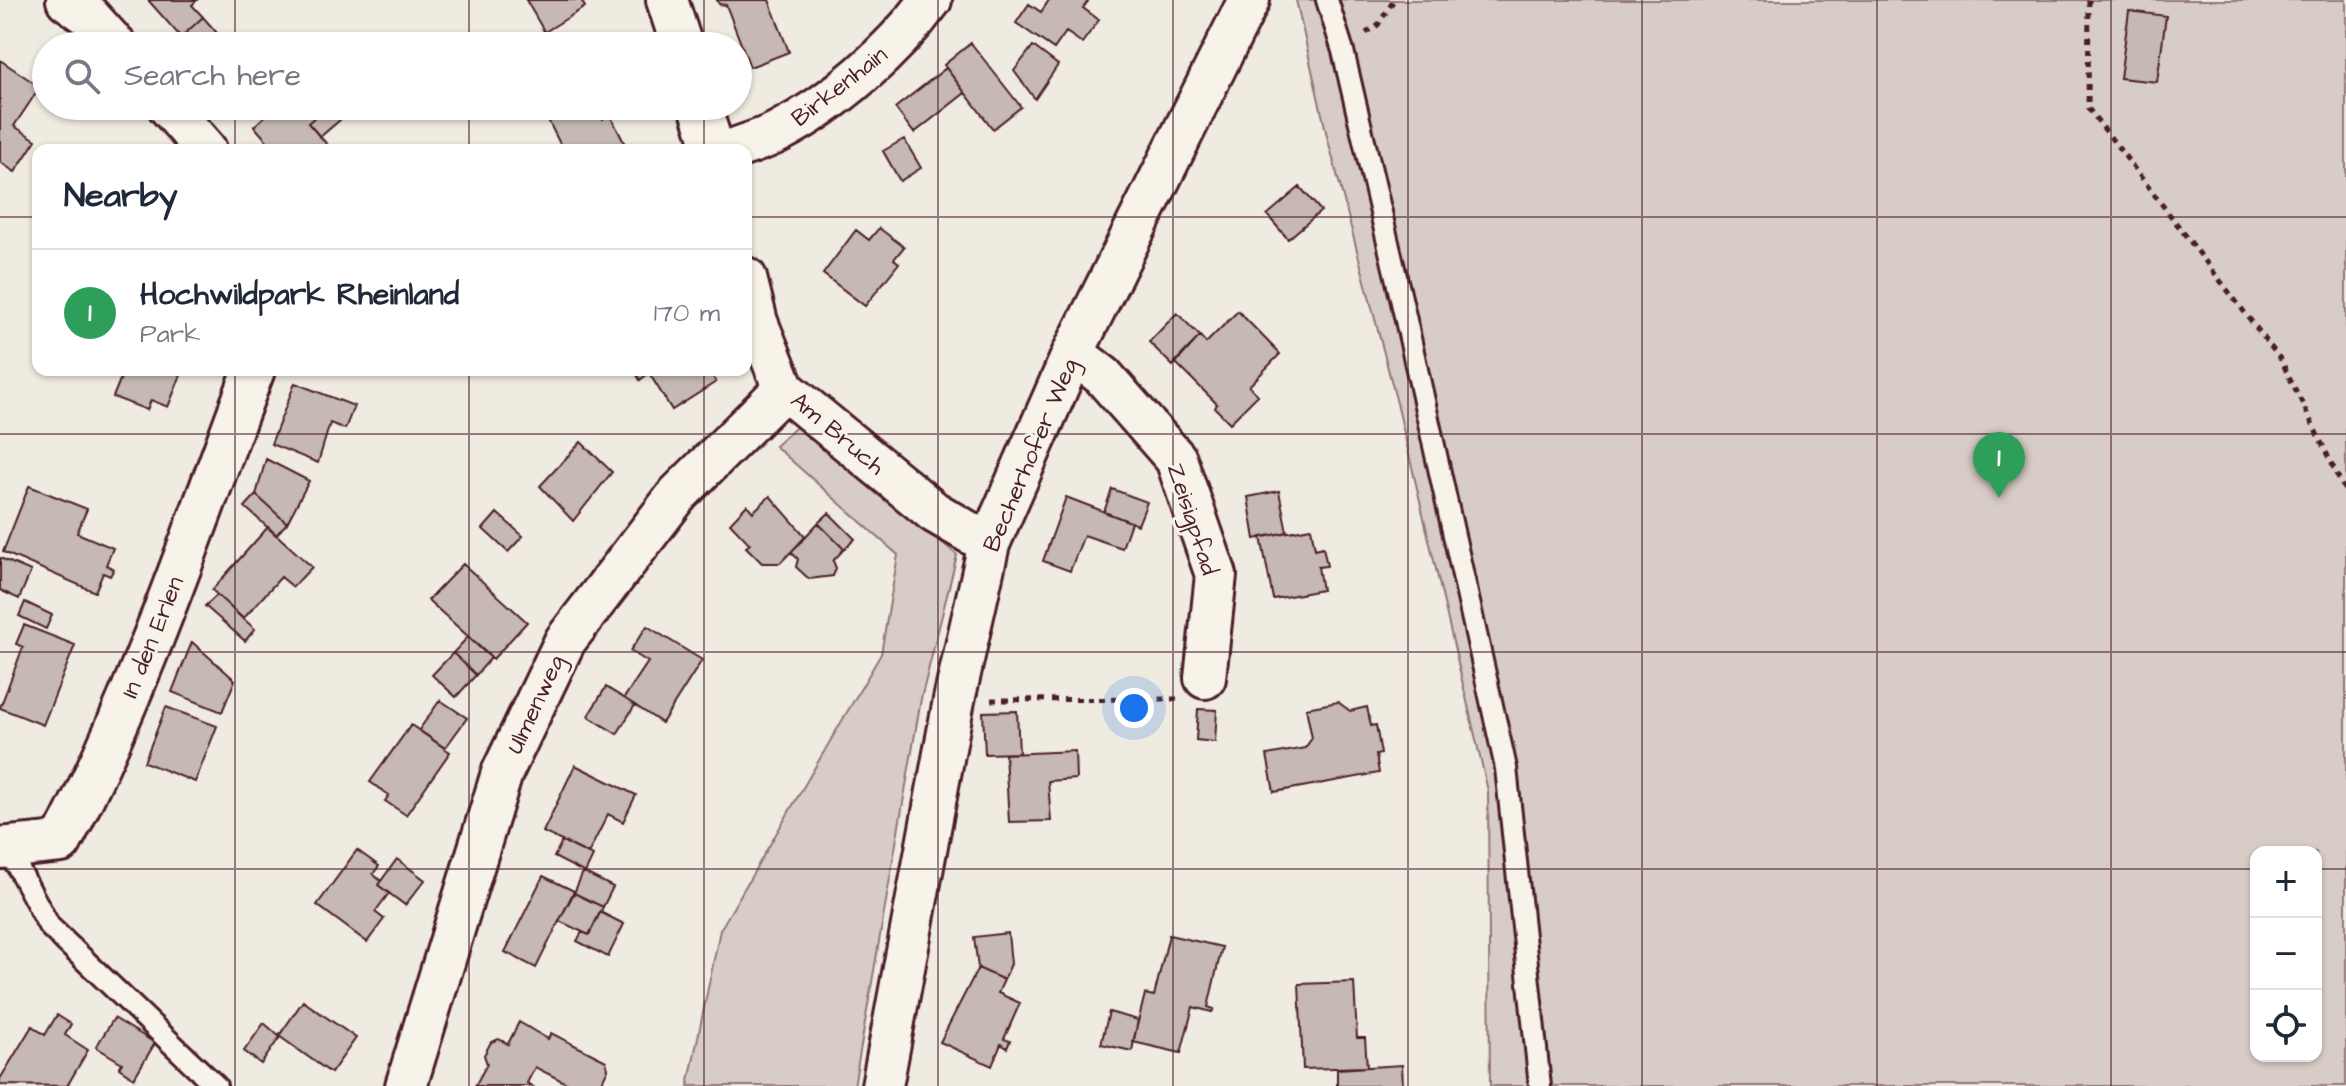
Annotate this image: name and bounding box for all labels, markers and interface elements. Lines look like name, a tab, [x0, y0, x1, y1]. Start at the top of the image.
search box	[32, 32, 752, 120]
street label: Birkenhain	[784, 38, 895, 135]
icon: search	[60, 54, 104, 98]
text: Search here	[124, 55, 301, 97]
text: Nearby	[64, 172, 178, 220]
text: Hochwildpark Rheinland	[140, 274, 459, 316]
text: 1	[88, 295, 92, 331]
text: 170 m	[654, 295, 720, 331]
text: Park	[140, 316, 200, 352]
street label: Becherhofer Weg	[975, 354, 1088, 558]
street label: Am Bruch	[783, 384, 892, 483]
pin: 1	[1973, 432, 2025, 498]
street label: Zeisigpfad	[1157, 459, 1226, 580]
street label: In den Erlen	[113, 572, 193, 703]
street label: Ulmenweg	[498, 649, 575, 760]
your location	[1114, 688, 1154, 728]
map controls	[2250, 846, 2322, 1062]
button: +	[2250, 846, 2322, 918]
button: −	[2250, 918, 2322, 990]
button: locate	[2250, 990, 2322, 1062]

